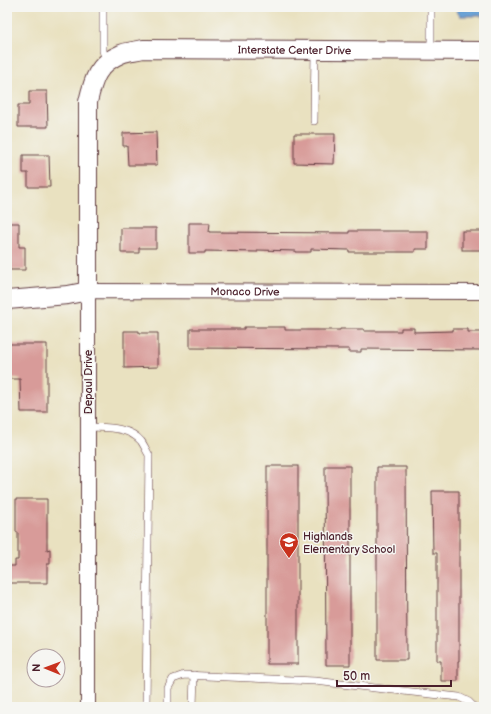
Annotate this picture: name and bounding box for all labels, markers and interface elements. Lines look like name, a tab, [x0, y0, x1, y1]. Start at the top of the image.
street label: Interstate Center Drive	[238, 44, 352, 57]
street label: Monaco Drive	[210, 285, 280, 298]
street label: Depaul Drive	[82, 349, 95, 414]
place label: Highlands Elementary School	[303, 530, 395, 556]
school or university icon: Highlands Elementary School	[278, 531, 300, 559]
north arrow	[26, 648, 66, 688]
scale bar	[337, 662, 451, 688]
text: N	[30, 664, 43, 672]
text: 50 m	[343, 669, 370, 684]

